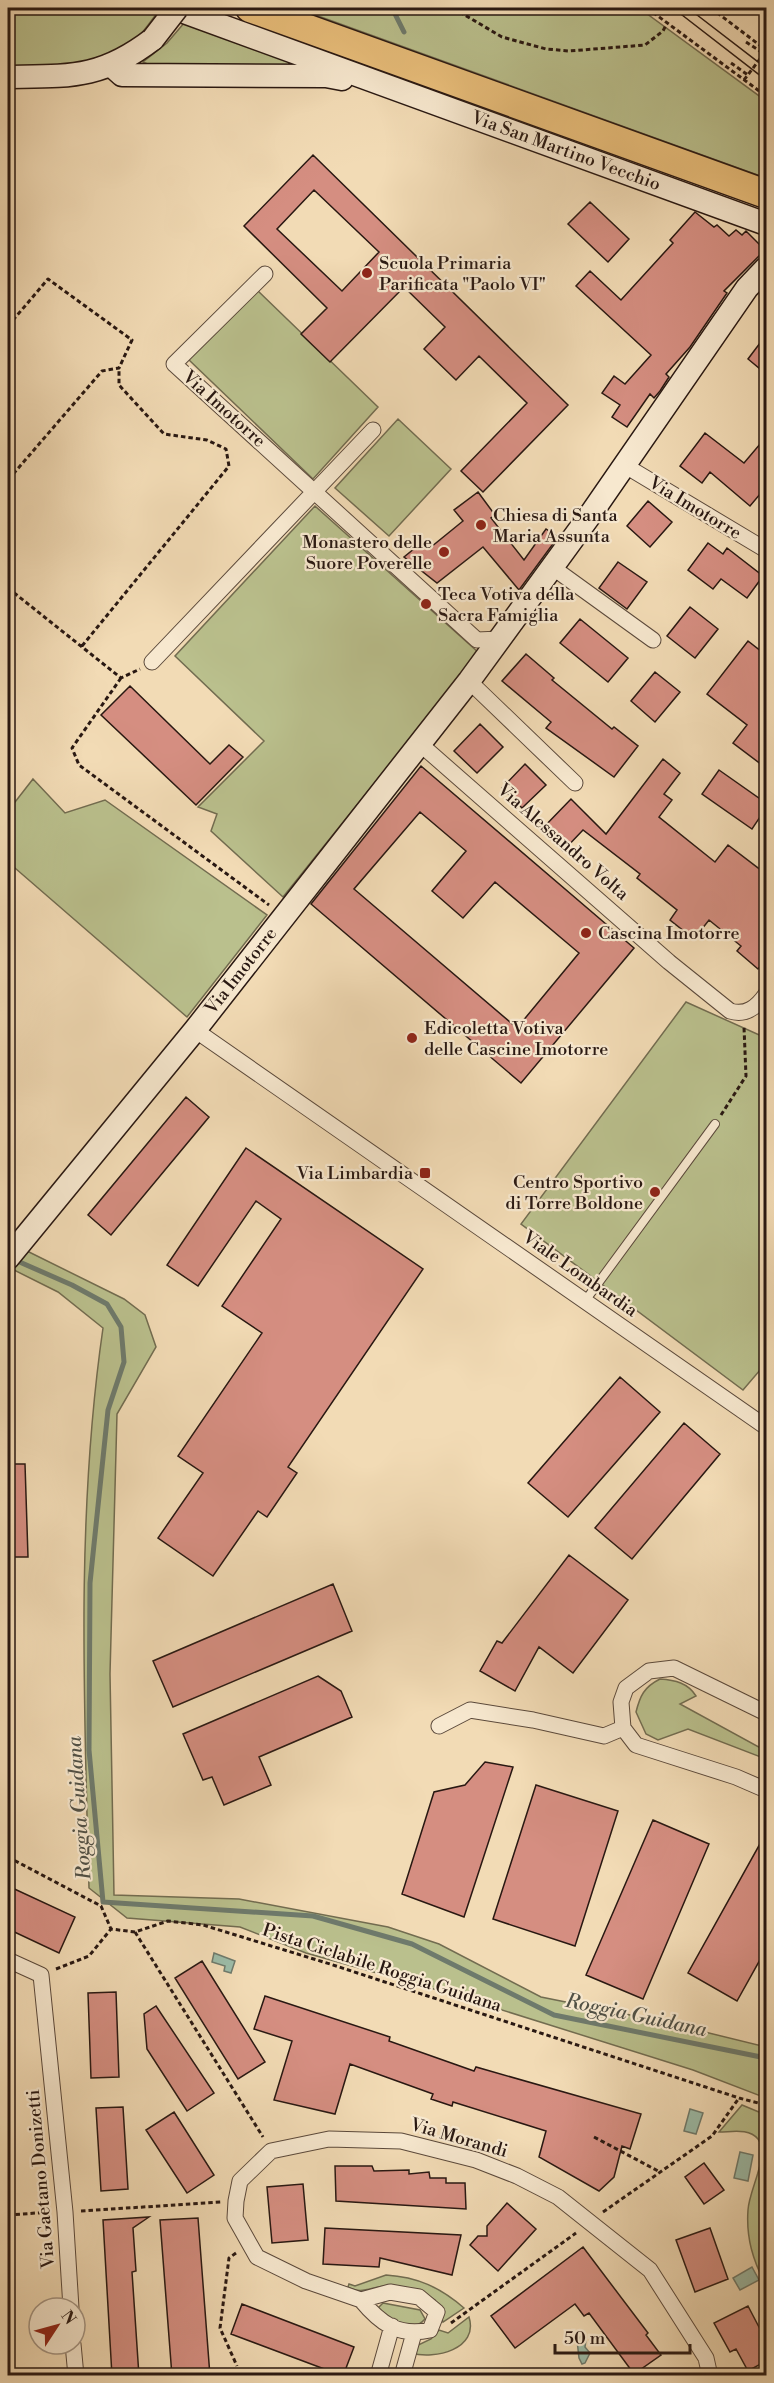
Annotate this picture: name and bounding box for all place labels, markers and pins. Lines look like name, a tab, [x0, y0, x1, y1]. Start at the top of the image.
place label: Scuola Primaria Parificata "Paolo VI"	[379, 252, 546, 296]
marker: Scuola Primaria Parificata "Paolo VI"	[360, 266, 374, 280]
place label: Chiesa di Santa Maria Assunta	[493, 504, 619, 548]
marker: Chiesa di Santa Maria Assunta	[474, 518, 488, 532]
place label: Monastero delle Suore Poverelle	[302, 531, 432, 575]
marker: Monastero delle Suore Poverelle	[437, 545, 451, 559]
place label: Teca Votiva della Sacra Famiglia	[438, 583, 575, 627]
marker: Teca Votiva della Sacra Famiglia	[419, 597, 433, 611]
place label: Cascina Imotorre	[598, 922, 740, 945]
marker: Cascina Imotorre	[579, 926, 593, 940]
place label: Edicoletta Votiva delle Cascine Imotorre	[424, 1017, 608, 1061]
marker: Edicoletta Votiva delle Cascine Imotorre	[405, 1031, 419, 1045]
place label: Via Limbardia	[296, 1162, 414, 1185]
marker: Via Limbardia	[418, 1166, 432, 1180]
place label: Centro Sportivo di Torre Boldone	[505, 1171, 643, 1215]
marker: Centro Sportivo di Torre Boldone	[648, 1185, 662, 1199]

